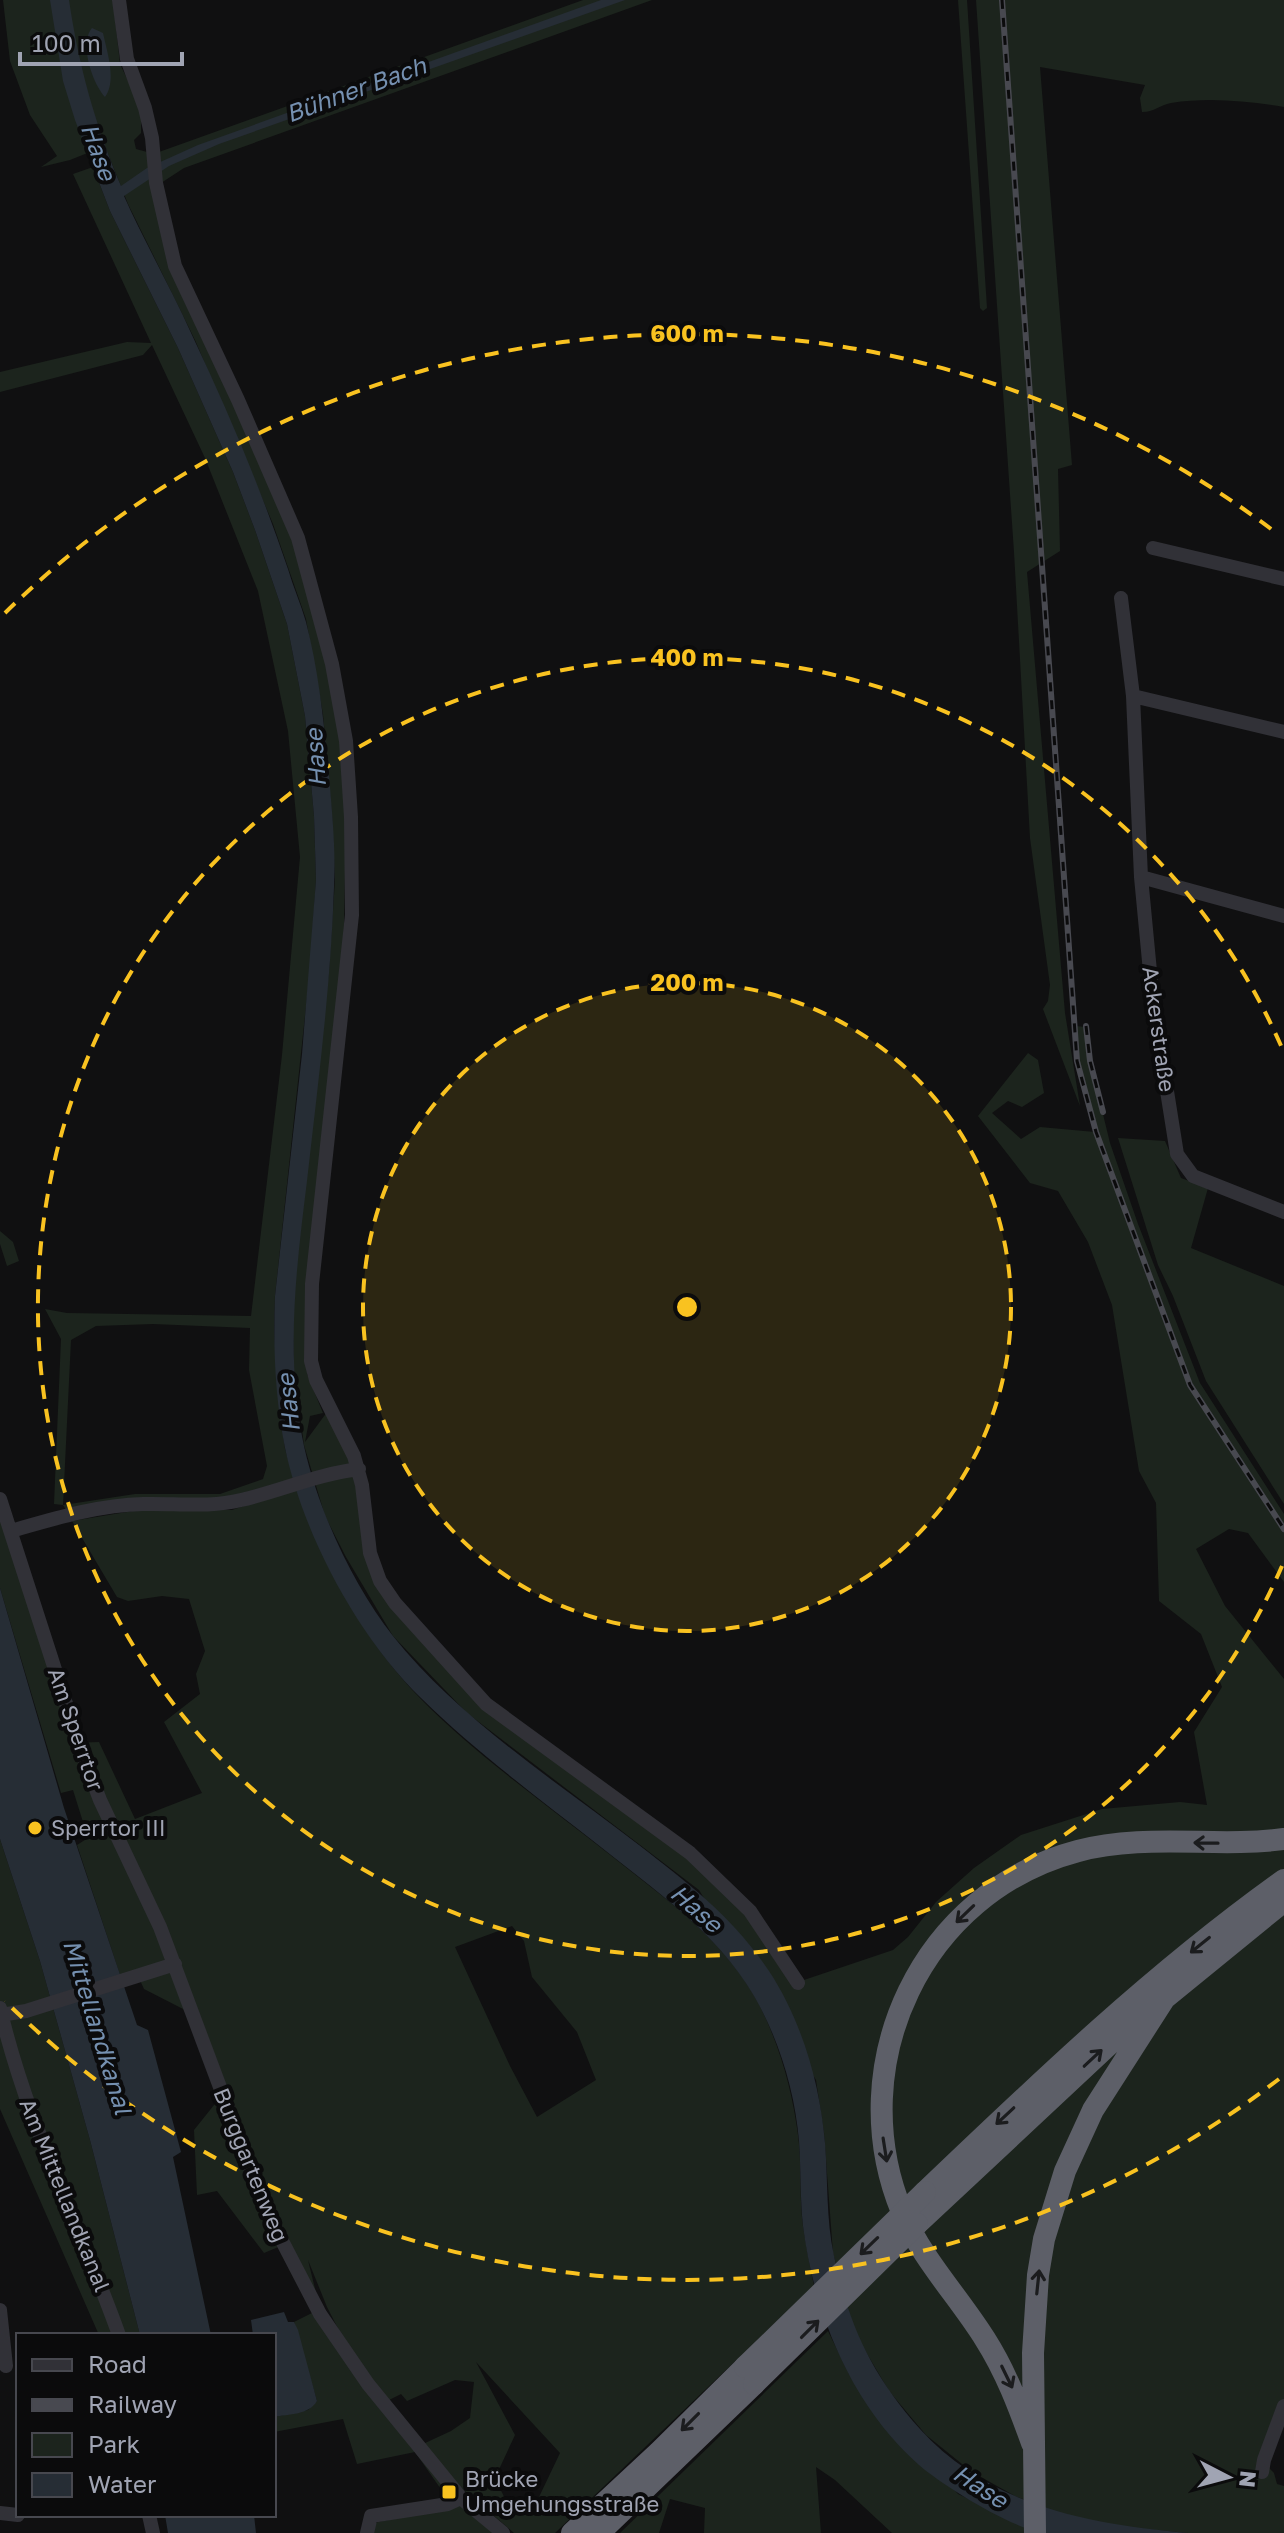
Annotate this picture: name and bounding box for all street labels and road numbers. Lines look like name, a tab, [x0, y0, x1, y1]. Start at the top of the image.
street label: Ackerstraße	[1137, 964, 1182, 1094]
street label: Am Sperrtor	[43, 1664, 110, 1794]
street label: Burggartenweg	[208, 2084, 295, 2246]
street label: Am Mittellandkanal	[14, 2094, 117, 2295]

